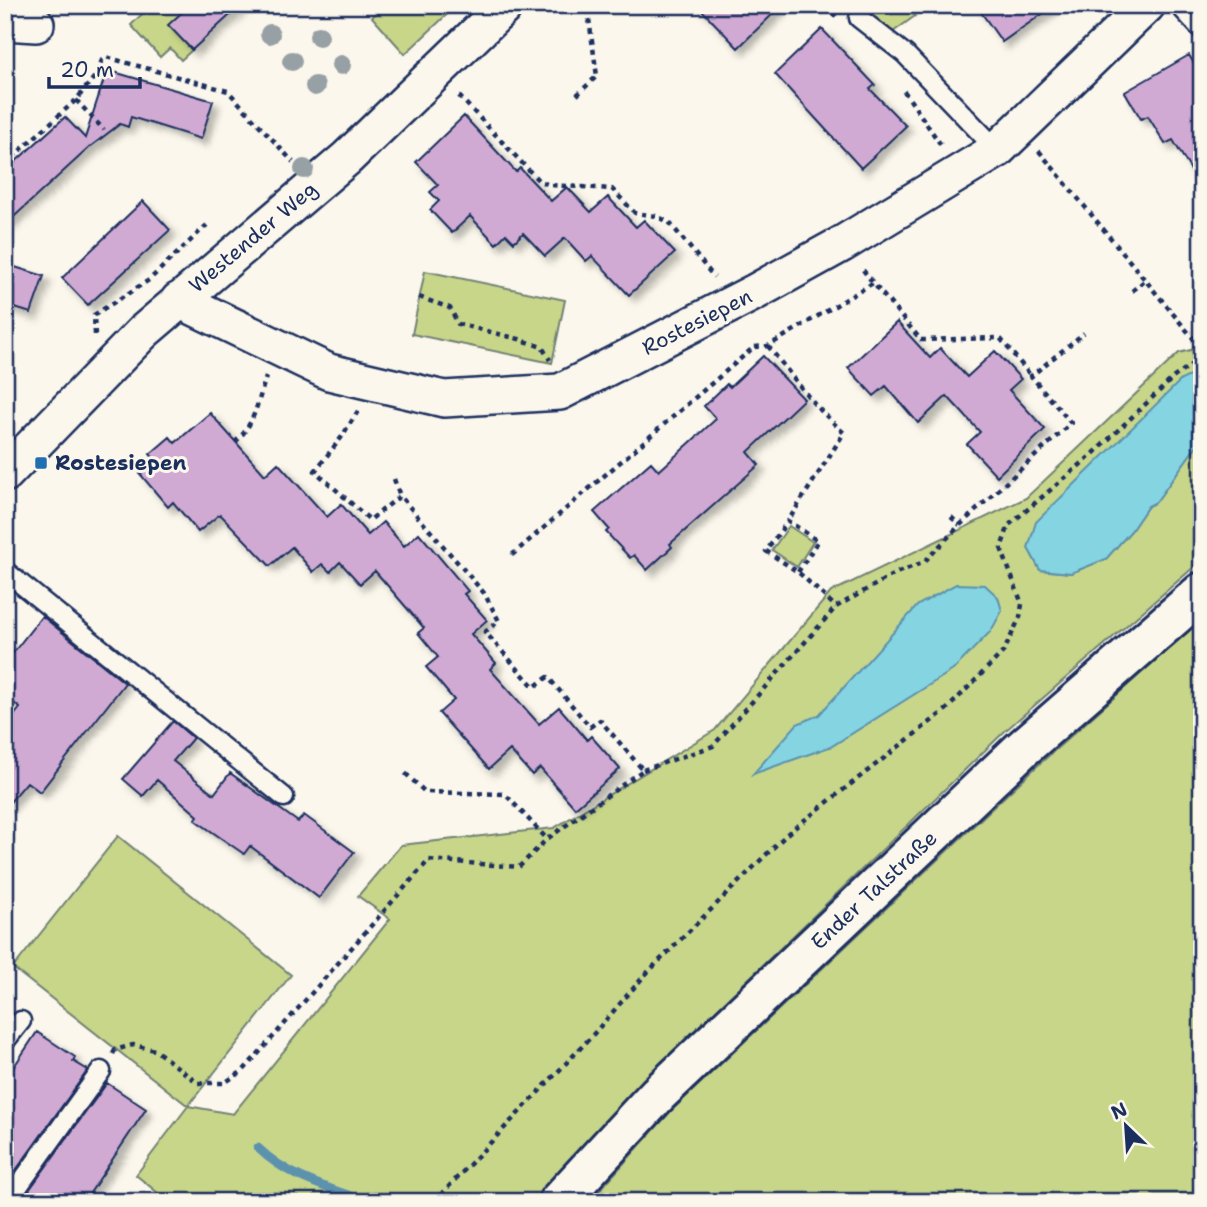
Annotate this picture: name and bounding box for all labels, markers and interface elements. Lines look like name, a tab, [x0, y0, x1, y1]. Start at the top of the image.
scale bar	[49, 46, 140, 90]
text: 20 m	[60, 56, 114, 84]
street label: Westender Weg	[183, 175, 323, 299]
street label: Rostesiepen	[637, 282, 757, 362]
place label: Rostesiepen	[55, 449, 187, 477]
marker: Rostesiepen	[33, 455, 49, 471]
street label: Ender Talstraße	[805, 824, 943, 956]
north arrow	[1092, 1092, 1162, 1162]
text: N	[1107, 1097, 1131, 1126]

